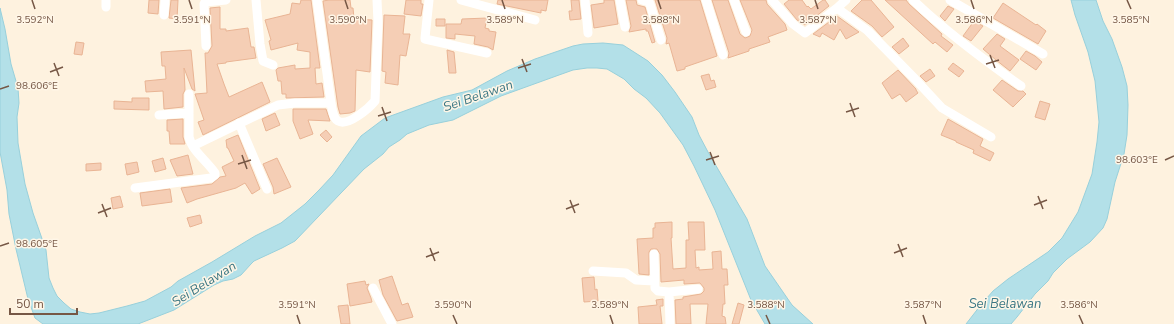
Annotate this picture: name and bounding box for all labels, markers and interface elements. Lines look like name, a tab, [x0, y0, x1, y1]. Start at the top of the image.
text: 3.592°N	[16, 13, 54, 27]
text: 3.591°N	[173, 13, 211, 27]
text: 3.590°N	[329, 13, 367, 27]
text: 3.589°N	[486, 13, 524, 27]
text: 3.588°N	[642, 13, 680, 27]
text: 3.587°N	[799, 13, 837, 27]
text: 3.586°N	[955, 13, 993, 27]
text: 3.585°N	[1112, 13, 1150, 27]
water label: Sei Belawan	[441, 76, 515, 116]
text: 98.606°E	[16, 79, 58, 93]
text: 98.603°E	[1116, 153, 1158, 167]
text: 98.605°E	[16, 237, 58, 251]
water label: Sei Belawan	[168, 257, 240, 311]
scale bar	[10, 290, 77, 316]
water label: Sei Belawan	[969, 295, 1041, 313]
text: 50 m	[16, 296, 44, 312]
text: 3.591°N	[278, 298, 316, 312]
text: 3.590°N	[434, 298, 472, 312]
text: 3.589°N	[591, 298, 629, 312]
text: 3.588°N	[747, 298, 785, 312]
text: 3.587°N	[904, 298, 942, 312]
text: 3.586°N	[1060, 298, 1098, 312]

